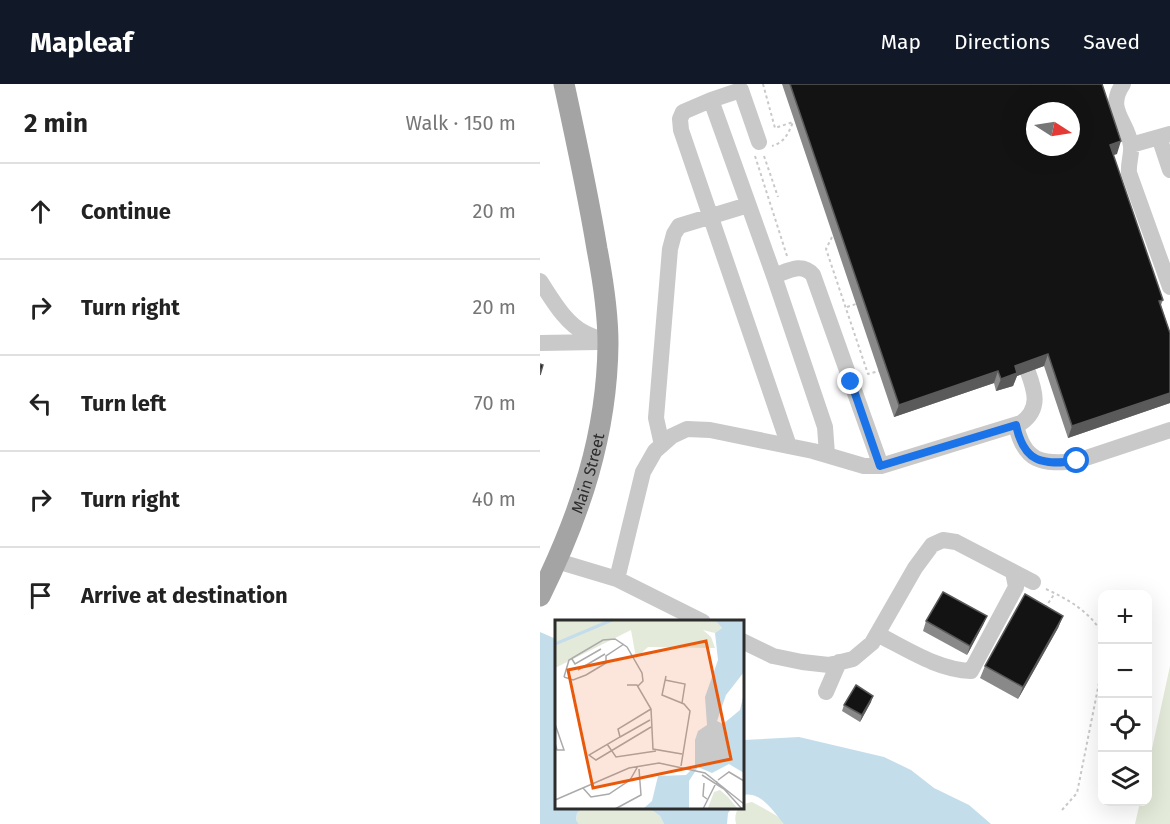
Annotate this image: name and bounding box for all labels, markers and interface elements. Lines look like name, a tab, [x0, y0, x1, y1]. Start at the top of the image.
text: Mapleaf	[30, 26, 133, 59]
text: Map	[881, 29, 921, 55]
text: Directions	[954, 29, 1050, 55]
text: Saved	[1083, 29, 1140, 55]
north arrow	[1026, 102, 1080, 156]
text: 2 min	[24, 108, 88, 139]
text: Walk · 150 m	[406, 111, 516, 135]
icon: ahead	[24, 195, 57, 228]
text: Continue	[81, 198, 171, 225]
text: 20 m	[473, 199, 516, 223]
icon: right	[24, 291, 57, 324]
text: Turn right	[81, 294, 180, 321]
text: 20 m	[473, 295, 516, 319]
route end	[837, 368, 863, 394]
icon: left	[24, 387, 57, 420]
text: Turn left	[81, 390, 166, 417]
text: 70 m	[474, 391, 516, 415]
street label: Main Street	[567, 431, 608, 516]
route start	[1063, 447, 1089, 473]
icon: right	[24, 483, 57, 516]
text: Turn right	[81, 486, 180, 513]
text: 40 m	[472, 487, 516, 511]
icon: arrive	[24, 579, 57, 612]
text: Arrive at destination	[81, 582, 288, 609]
map controls	[1098, 590, 1152, 806]
button: +	[1098, 590, 1152, 644]
inset map	[555, 620, 744, 809]
button: −	[1098, 644, 1152, 698]
button: locate	[1098, 698, 1152, 752]
button: layers	[1098, 752, 1152, 806]

